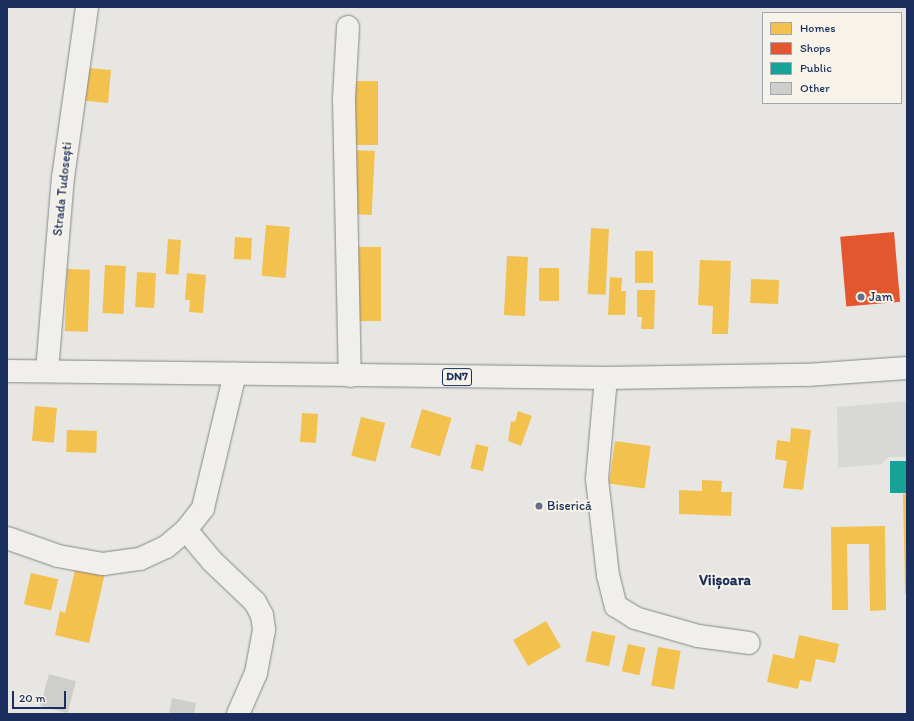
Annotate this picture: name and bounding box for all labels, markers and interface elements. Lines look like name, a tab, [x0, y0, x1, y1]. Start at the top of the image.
legend	[762, 12, 902, 104]
text: Homes	[800, 21, 836, 35]
text: Shops	[800, 41, 831, 55]
text: Public	[800, 61, 832, 75]
text: Other	[800, 81, 830, 95]
street label: Strada Tudosești	[50, 142, 76, 236]
place label: Jam	[869, 289, 893, 305]
marker: Jam	[856, 292, 866, 302]
road number: DN7	[442, 367, 472, 387]
place label: Biserică	[547, 498, 592, 514]
marker: Biserică	[534, 501, 544, 511]
district label: Viișoara	[699, 572, 751, 590]
scale bar	[14, 683, 68, 709]
text: 20 m	[19, 691, 46, 705]

